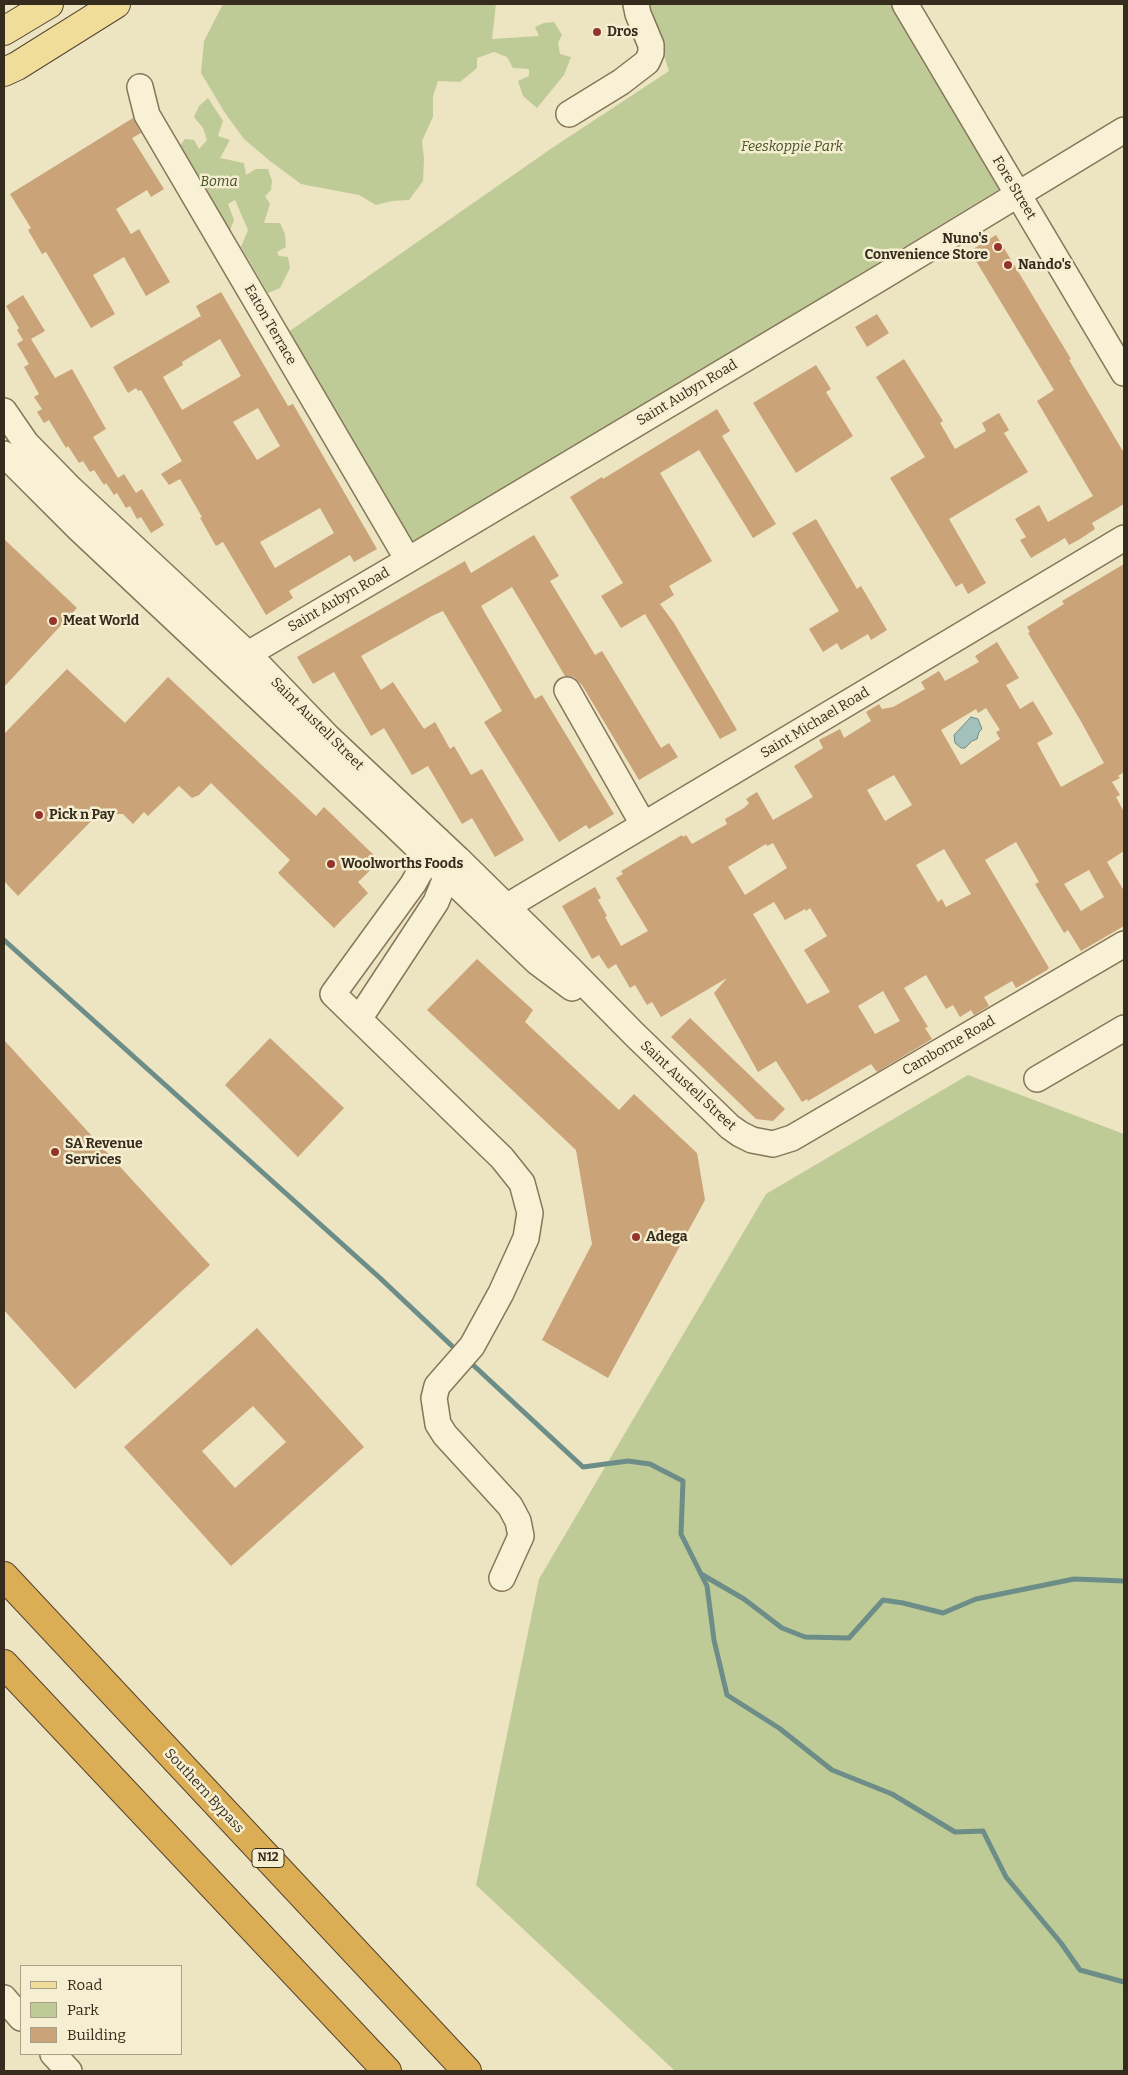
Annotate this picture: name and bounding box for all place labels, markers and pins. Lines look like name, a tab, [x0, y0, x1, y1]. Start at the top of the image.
place label: Dros	[607, 24, 638, 40]
marker: Dros	[591, 26, 603, 38]
place label: Nuno's Convenience Store	[864, 231, 988, 264]
marker: Nuno's Convenience Store	[992, 241, 1004, 253]
place label: Nando's	[1018, 257, 1071, 273]
marker: Nando's	[1002, 259, 1014, 271]
place label: Meat World	[63, 613, 139, 629]
marker: Meat World	[47, 615, 59, 627]
place label: Pick n Pay	[49, 807, 115, 823]
marker: Pick n Pay	[33, 809, 45, 821]
place label: Woolworths Foods	[341, 856, 463, 872]
marker: Woolworths Foods	[325, 858, 337, 870]
place label: SA Revenue Services	[65, 1136, 143, 1168]
marker: SA Revenue Services	[49, 1146, 61, 1158]
place label: Adega	[646, 1229, 688, 1245]
marker: Adega	[630, 1231, 642, 1243]

